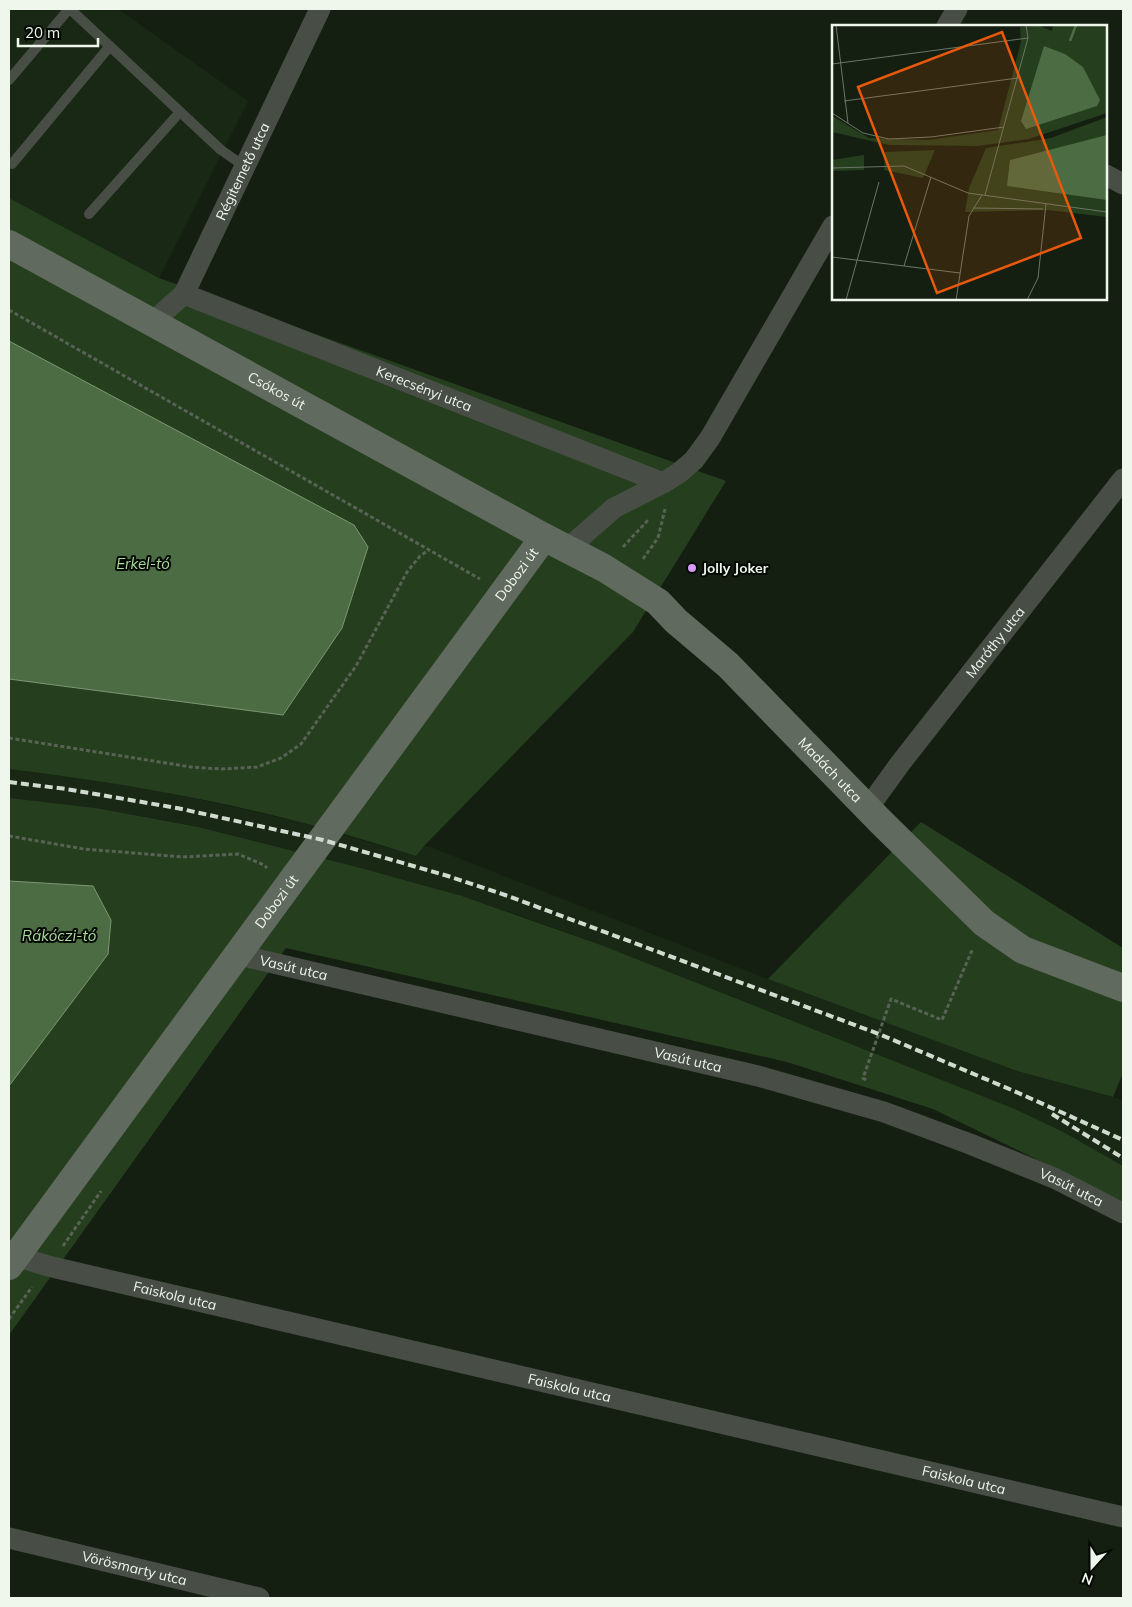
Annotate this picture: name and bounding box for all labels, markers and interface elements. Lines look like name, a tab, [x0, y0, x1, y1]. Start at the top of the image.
scale bar	[18, 15, 98, 47]
text: 20 m	[25, 23, 60, 42]
inset map	[832, 25, 1107, 300]
street label: Régitemető utca	[212, 120, 273, 223]
street label: Kerecsényi utca	[374, 362, 474, 416]
street label: Csókos út	[245, 367, 309, 414]
street label: Dobozi út	[491, 544, 542, 605]
water label: Erkel-tó	[116, 554, 170, 573]
place label: Jolly Joker	[702, 559, 769, 577]
marker: Jolly Joker	[686, 562, 698, 574]
street label: Maróthy utca	[962, 603, 1029, 681]
street label: Madách utca	[794, 733, 866, 806]
street label: Dobozi út	[251, 871, 302, 932]
water label: Rákóczi-tó	[22, 926, 97, 945]
street label: Vasút utca	[258, 951, 329, 984]
street label: Vasút utca	[652, 1043, 724, 1076]
street label: Vasút utca	[1037, 1164, 1106, 1211]
street label: Faiskola utca	[132, 1277, 218, 1314]
street label: Faiskola utca	[526, 1369, 613, 1406]
street label: Faiskola utca	[920, 1461, 1007, 1498]
north arrow	[1067, 1542, 1117, 1592]
street label: Vörösmarty utca	[80, 1547, 189, 1589]
text: N	[1079, 1569, 1096, 1589]

